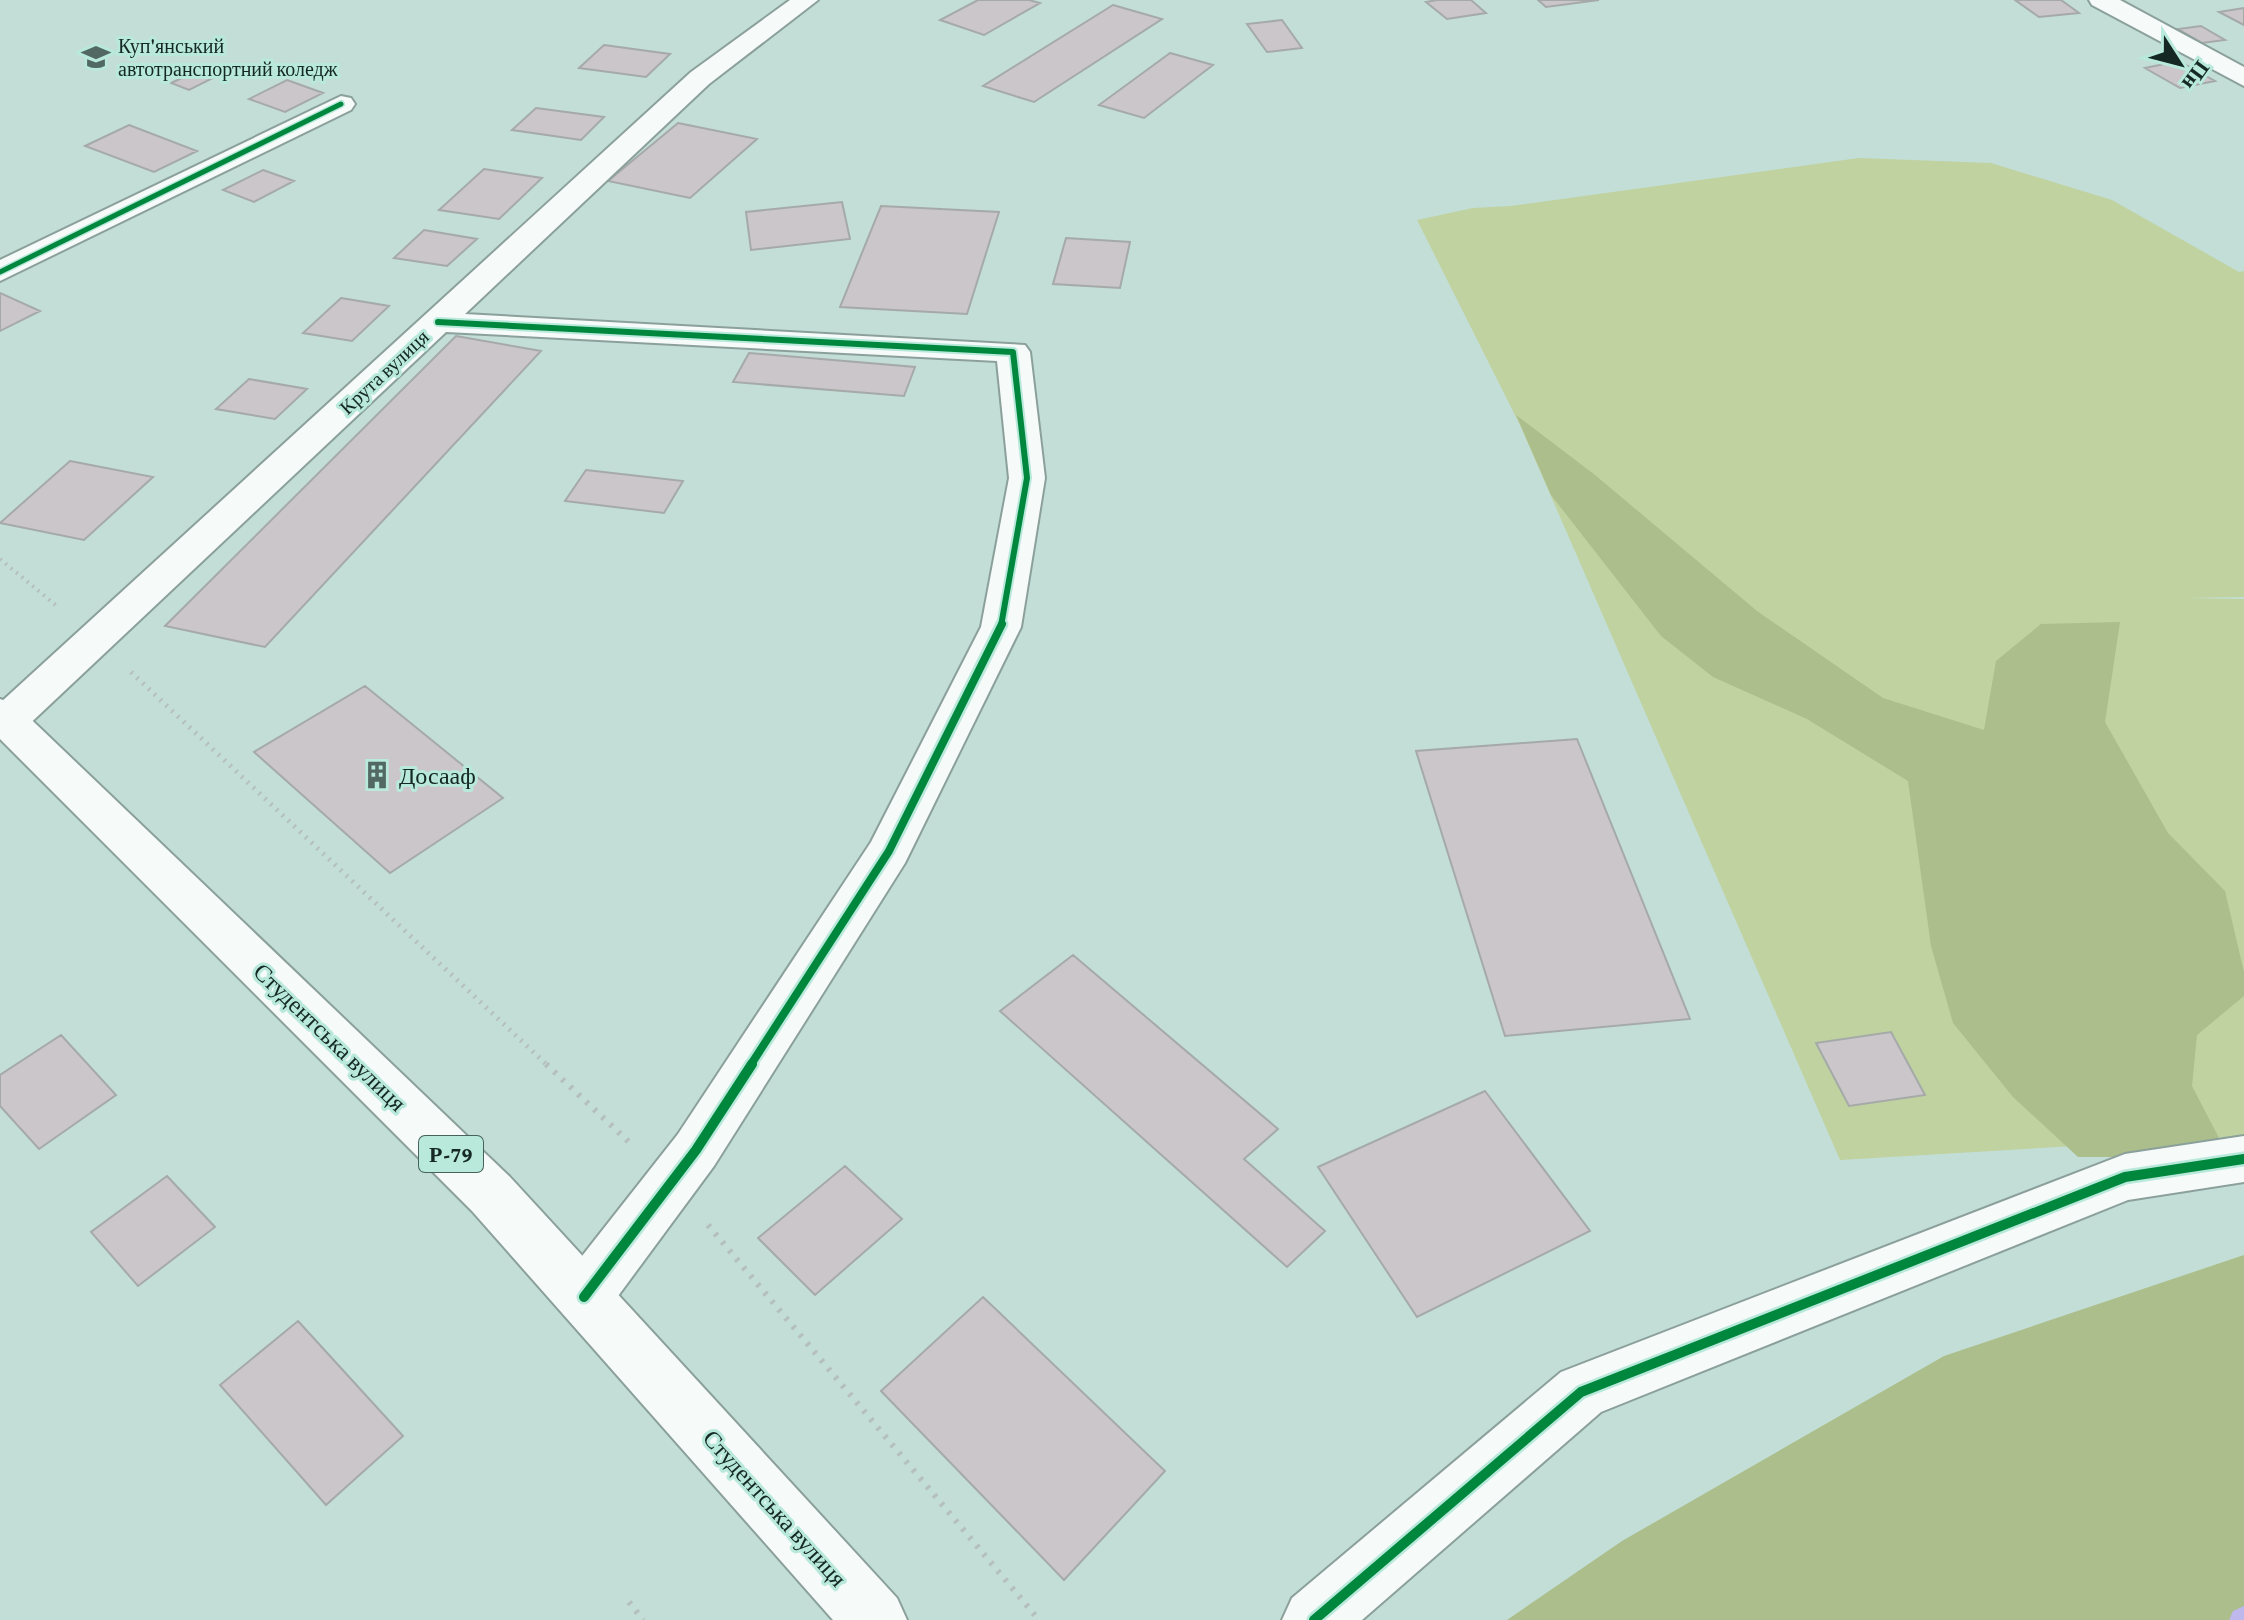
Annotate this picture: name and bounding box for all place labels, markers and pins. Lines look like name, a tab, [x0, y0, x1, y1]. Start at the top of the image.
place label: Куп'янський автотранспортний коледж	[118, 35, 338, 81]
school or university icon: Куп'янський автотранспортний коледж	[81, 42, 111, 72]
building icon: Досааф	[362, 760, 392, 790]
place label: Досааф	[399, 762, 476, 789]

